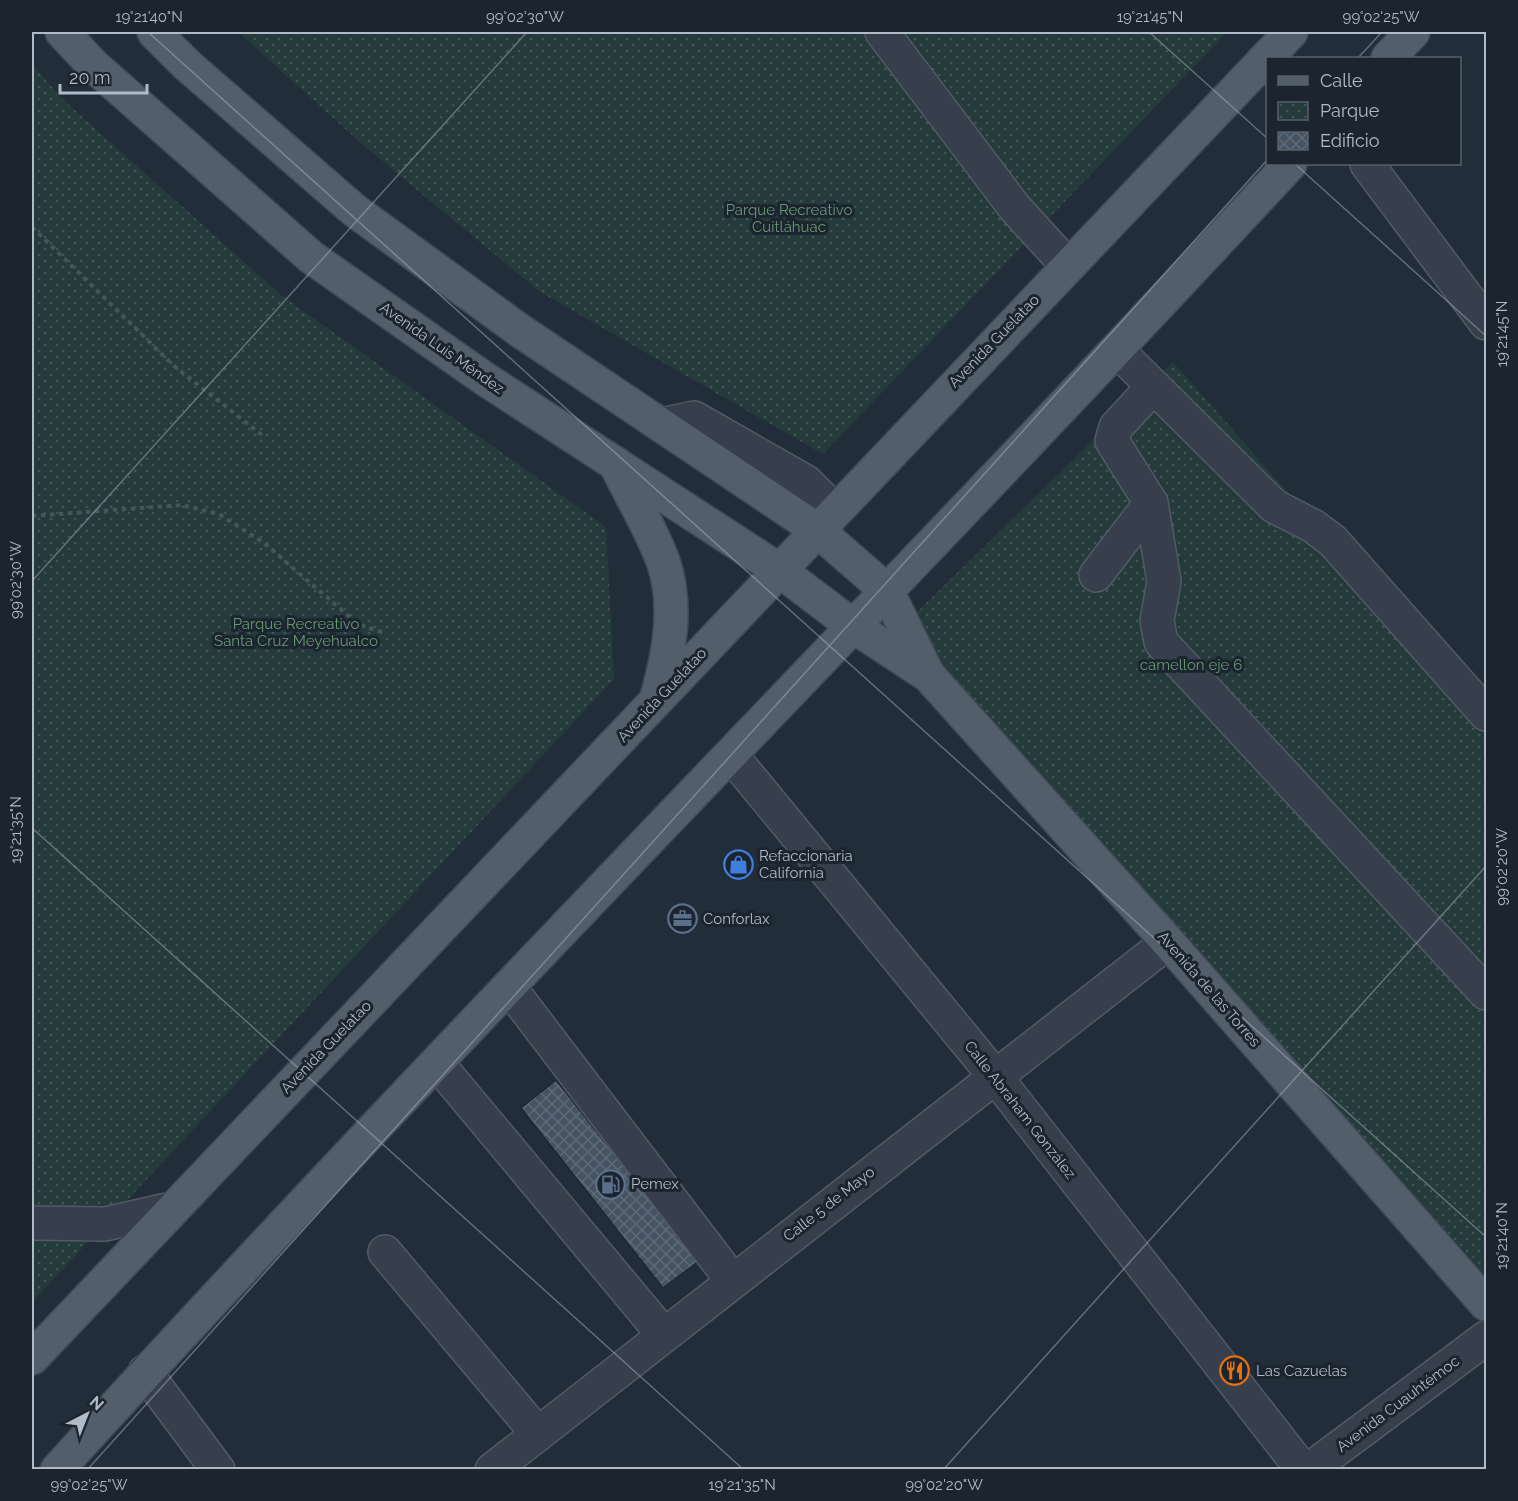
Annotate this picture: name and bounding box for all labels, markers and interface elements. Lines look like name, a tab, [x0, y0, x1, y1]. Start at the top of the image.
text: 19°21'40"N	[115, 8, 183, 26]
text: 99°02'30"W	[486, 8, 564, 26]
text: 19°21'45"N	[1117, 8, 1183, 26]
text: 99°02'25"W	[1343, 8, 1420, 26]
scale bar	[60, 57, 147, 95]
legend	[1266, 57, 1461, 165]
text: 20 m	[69, 67, 111, 88]
text: Calle	[1320, 70, 1363, 91]
text: Parque	[1320, 100, 1380, 121]
text: Edificio	[1320, 130, 1380, 151]
park label: Parque Recreativo Cuitláhuac	[726, 201, 852, 236]
street label: Avenida Guelatao	[945, 291, 1043, 391]
street label: Avenida Luis Méndez	[376, 298, 508, 398]
text: 19°21'45"N	[1493, 301, 1511, 367]
text: 99°02'30"W	[7, 541, 25, 619]
park label: Parque Recreativo Santa Cruz Meyehualco	[214, 615, 378, 650]
street label: Avenida Guelatao	[614, 644, 710, 746]
park label: camellon eje 6	[1140, 656, 1242, 674]
text: 19°21'35"N	[7, 796, 25, 864]
text: 99°02'20"W	[1493, 828, 1511, 906]
place label: Refaccionaria California	[759, 847, 853, 882]
shop icon: Refaccionaria California	[722, 849, 754, 881]
office icon: Conforlax	[666, 903, 698, 935]
place label: Conforlax	[703, 910, 770, 928]
street label: Avenida de las Torres	[1154, 928, 1264, 1050]
street label: Avenida Guelatao	[277, 997, 375, 1097]
street label: Calle Abraham González	[960, 1037, 1080, 1183]
street label: Calle 5 de Mayo	[780, 1163, 878, 1245]
fuel station icon: Pemex	[594, 1168, 626, 1200]
place label: Pemex	[631, 1175, 679, 1193]
text: 19°21'40"N	[1493, 1202, 1511, 1270]
street label: Avenida Cuauhtémoc	[1333, 1352, 1463, 1456]
restaurant icon: Las Cazuelas	[1219, 1355, 1251, 1387]
place label: Las Cazuelas	[1256, 1362, 1347, 1380]
north arrow	[57, 1384, 117, 1444]
text: N	[86, 1392, 108, 1414]
text: 99°02'25"W	[51, 1476, 128, 1494]
text: 19°21'35"N	[708, 1476, 776, 1494]
text: 99°02'20"W	[905, 1476, 983, 1494]

